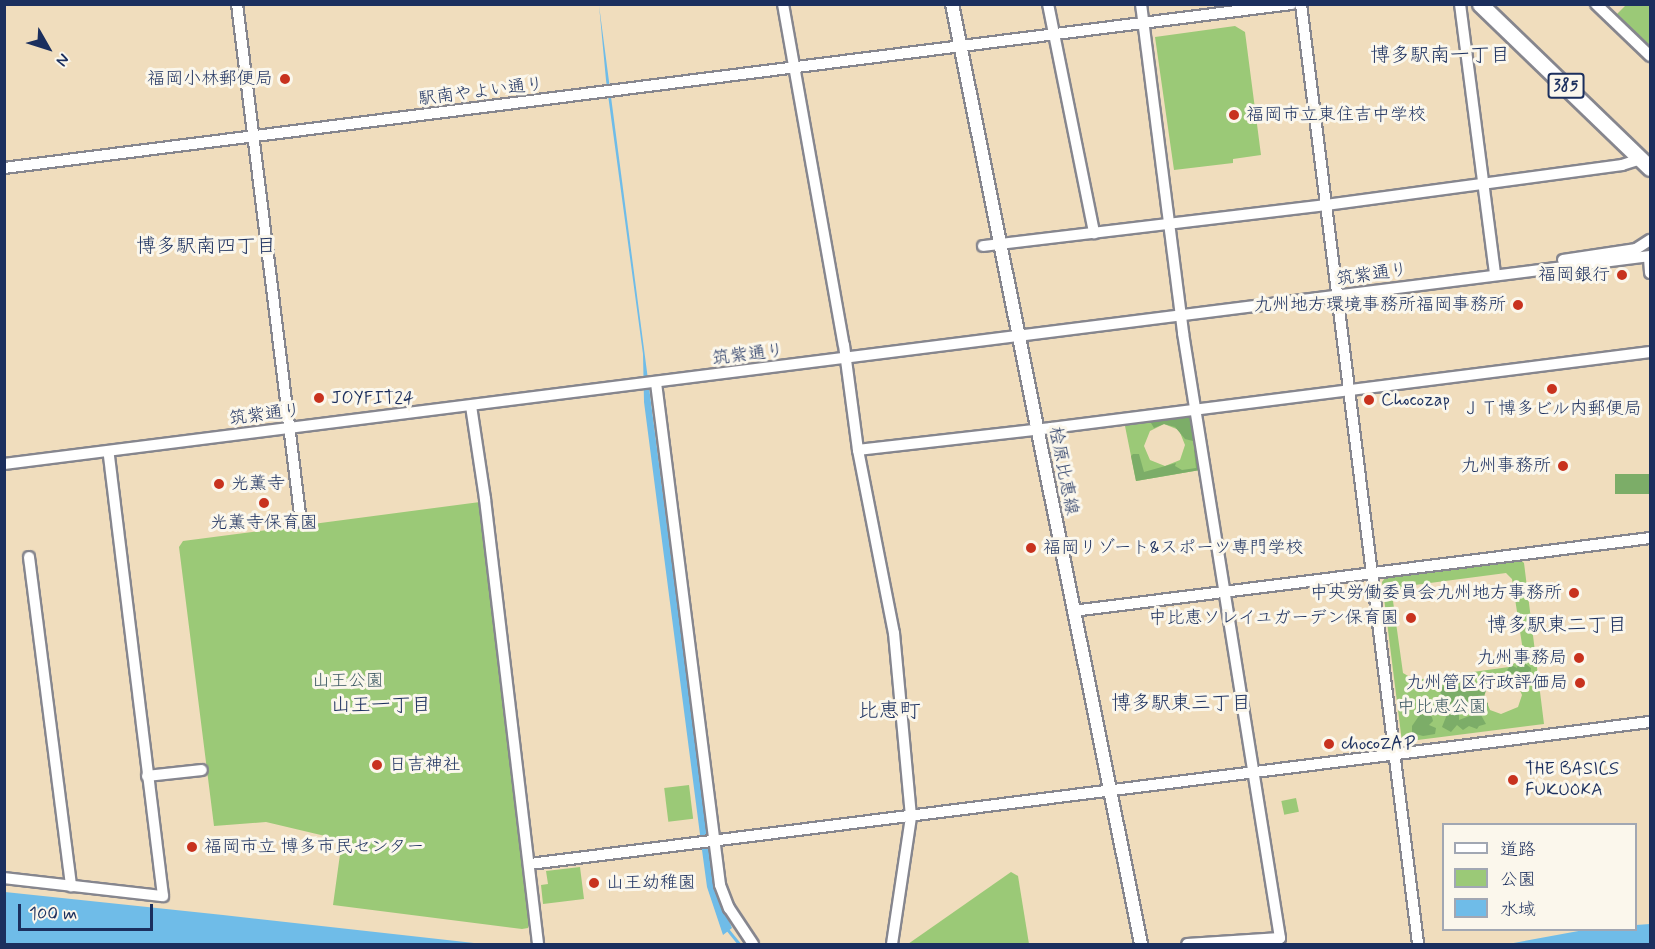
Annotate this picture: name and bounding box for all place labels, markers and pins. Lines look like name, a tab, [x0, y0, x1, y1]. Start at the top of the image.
place label: 福岡小林郵便局	[147, 68, 273, 90]
marker: 福岡小林郵便局	[278, 72, 292, 86]
place label: 福岡市立東住吉中学校	[1246, 104, 1426, 126]
marker: 福岡市立東住吉中学校	[1227, 108, 1241, 122]
place label: 福岡銀行	[1538, 264, 1610, 286]
marker: 福岡銀行	[1615, 268, 1629, 282]
place label: 九州地方環境事務所福岡事務所	[1254, 294, 1506, 316]
marker: 九州地方環境事務所福岡事務所	[1511, 298, 1525, 312]
marker: ＪＴ博多ビル内郵便局	[1545, 382, 1559, 396]
place label: JOYFIT24	[331, 387, 414, 409]
place label: Chocozap	[1381, 389, 1450, 411]
marker: JOYFIT24	[312, 391, 326, 405]
marker: Chocozap	[1362, 393, 1376, 407]
place label: ＪＴ博多ビル内郵便局	[1462, 398, 1642, 420]
place label: 九州事務所	[1461, 455, 1551, 477]
marker: 九州事務所	[1556, 459, 1570, 473]
place label: 光薫寺	[231, 473, 285, 495]
marker: 光薫寺	[212, 477, 226, 491]
marker: 光薫寺保育園	[257, 496, 271, 510]
place label: 光薫寺保育園	[210, 512, 318, 534]
place label: 福岡リゾート&スポーツ専門学校	[1043, 537, 1304, 559]
marker: 福岡リゾート&スポーツ専門学校	[1024, 541, 1038, 555]
place label: 中央労働委員会九州地方事務所	[1310, 582, 1562, 604]
marker: 中央労働委員会九州地方事務所	[1567, 586, 1581, 600]
place label: 中比恵ソレイユガーデン保育園	[1147, 607, 1399, 629]
marker: 中比恵ソレイユガーデン保育園	[1404, 611, 1418, 625]
place label: 九州事務局	[1477, 647, 1567, 669]
marker: 九州事務局	[1572, 651, 1586, 665]
place label: 九州管区行政評価局	[1406, 672, 1568, 694]
marker: 九州管区行政評価局	[1573, 676, 1587, 690]
place label: chocoZAP	[1341, 733, 1415, 755]
marker: chocoZAP	[1322, 737, 1336, 751]
place label: 日吉神社	[389, 754, 461, 776]
marker: 日吉神社	[370, 758, 384, 772]
place label: THE BASICS FUKUOKA	[1525, 759, 1624, 802]
marker: THE BASICS FUKUOKA	[1506, 773, 1520, 787]
place label: 福岡市立 博多市民センター	[204, 836, 425, 858]
marker: 福岡市立 博多市民センター	[185, 840, 199, 854]
place label: 山王幼稚園	[606, 872, 696, 894]
marker: 山王幼稚園	[587, 876, 601, 890]

